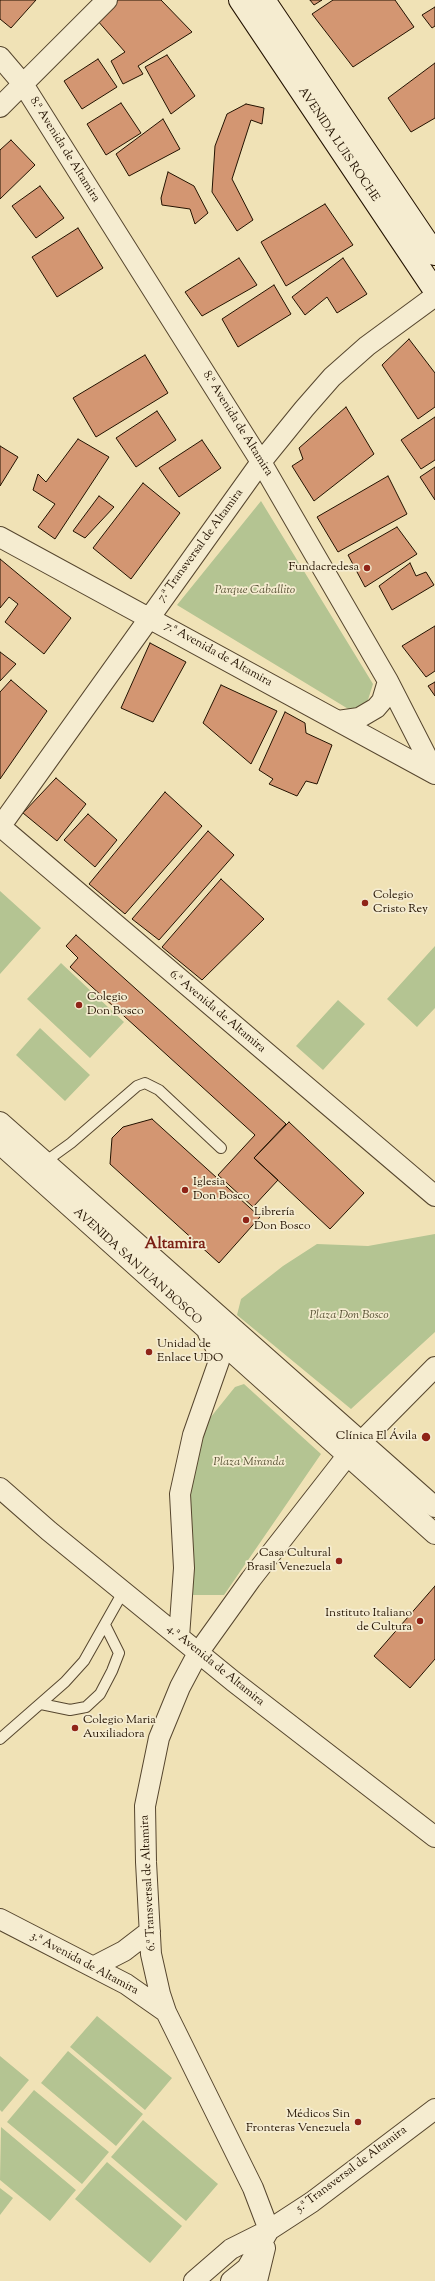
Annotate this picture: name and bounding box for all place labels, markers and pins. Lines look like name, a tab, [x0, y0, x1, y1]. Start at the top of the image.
place label: Fundacredesa	[288, 561, 359, 575]
marker: Fundacredesa	[362, 563, 372, 573]
place label: Colegio Cristo Rey	[373, 889, 428, 917]
marker: Colegio Cristo Rey	[360, 898, 370, 908]
place label: Colegio Don Bosco	[87, 991, 144, 1019]
marker: Colegio Don Bosco	[74, 1000, 84, 1010]
place label: Iglesia Don Bosco	[193, 1176, 250, 1204]
marker: Iglesia Don Bosco	[180, 1185, 190, 1195]
place label: Librería Don Bosco	[254, 1206, 311, 1234]
marker: Librería Don Bosco	[241, 1215, 251, 1225]
place label: Unidad de Enlace UDO	[157, 1338, 223, 1366]
marker: Unidad de Enlace UDO	[144, 1347, 154, 1357]
place label: Clínica El Ávila	[336, 1430, 417, 1444]
marker: Clínica El Ávila	[420, 1431, 432, 1443]
place label: Casa Cultural Brasil Venezuela	[247, 1547, 331, 1575]
marker: Casa Cultural Brasil Venezuela	[334, 1556, 344, 1566]
place label: Instituto Italiano de Cultura	[325, 1607, 412, 1635]
marker: Instituto Italiano de Cultura	[415, 1616, 425, 1626]
place label: Colegio Maria Auxiliadora	[83, 1714, 156, 1742]
marker: Colegio Maria Auxiliadora	[70, 1723, 80, 1733]
place label: Médicos Sin Fronteras Venezuela	[246, 2108, 350, 2136]
marker: Médicos Sin Fronteras Venezuela	[353, 2117, 363, 2127]

